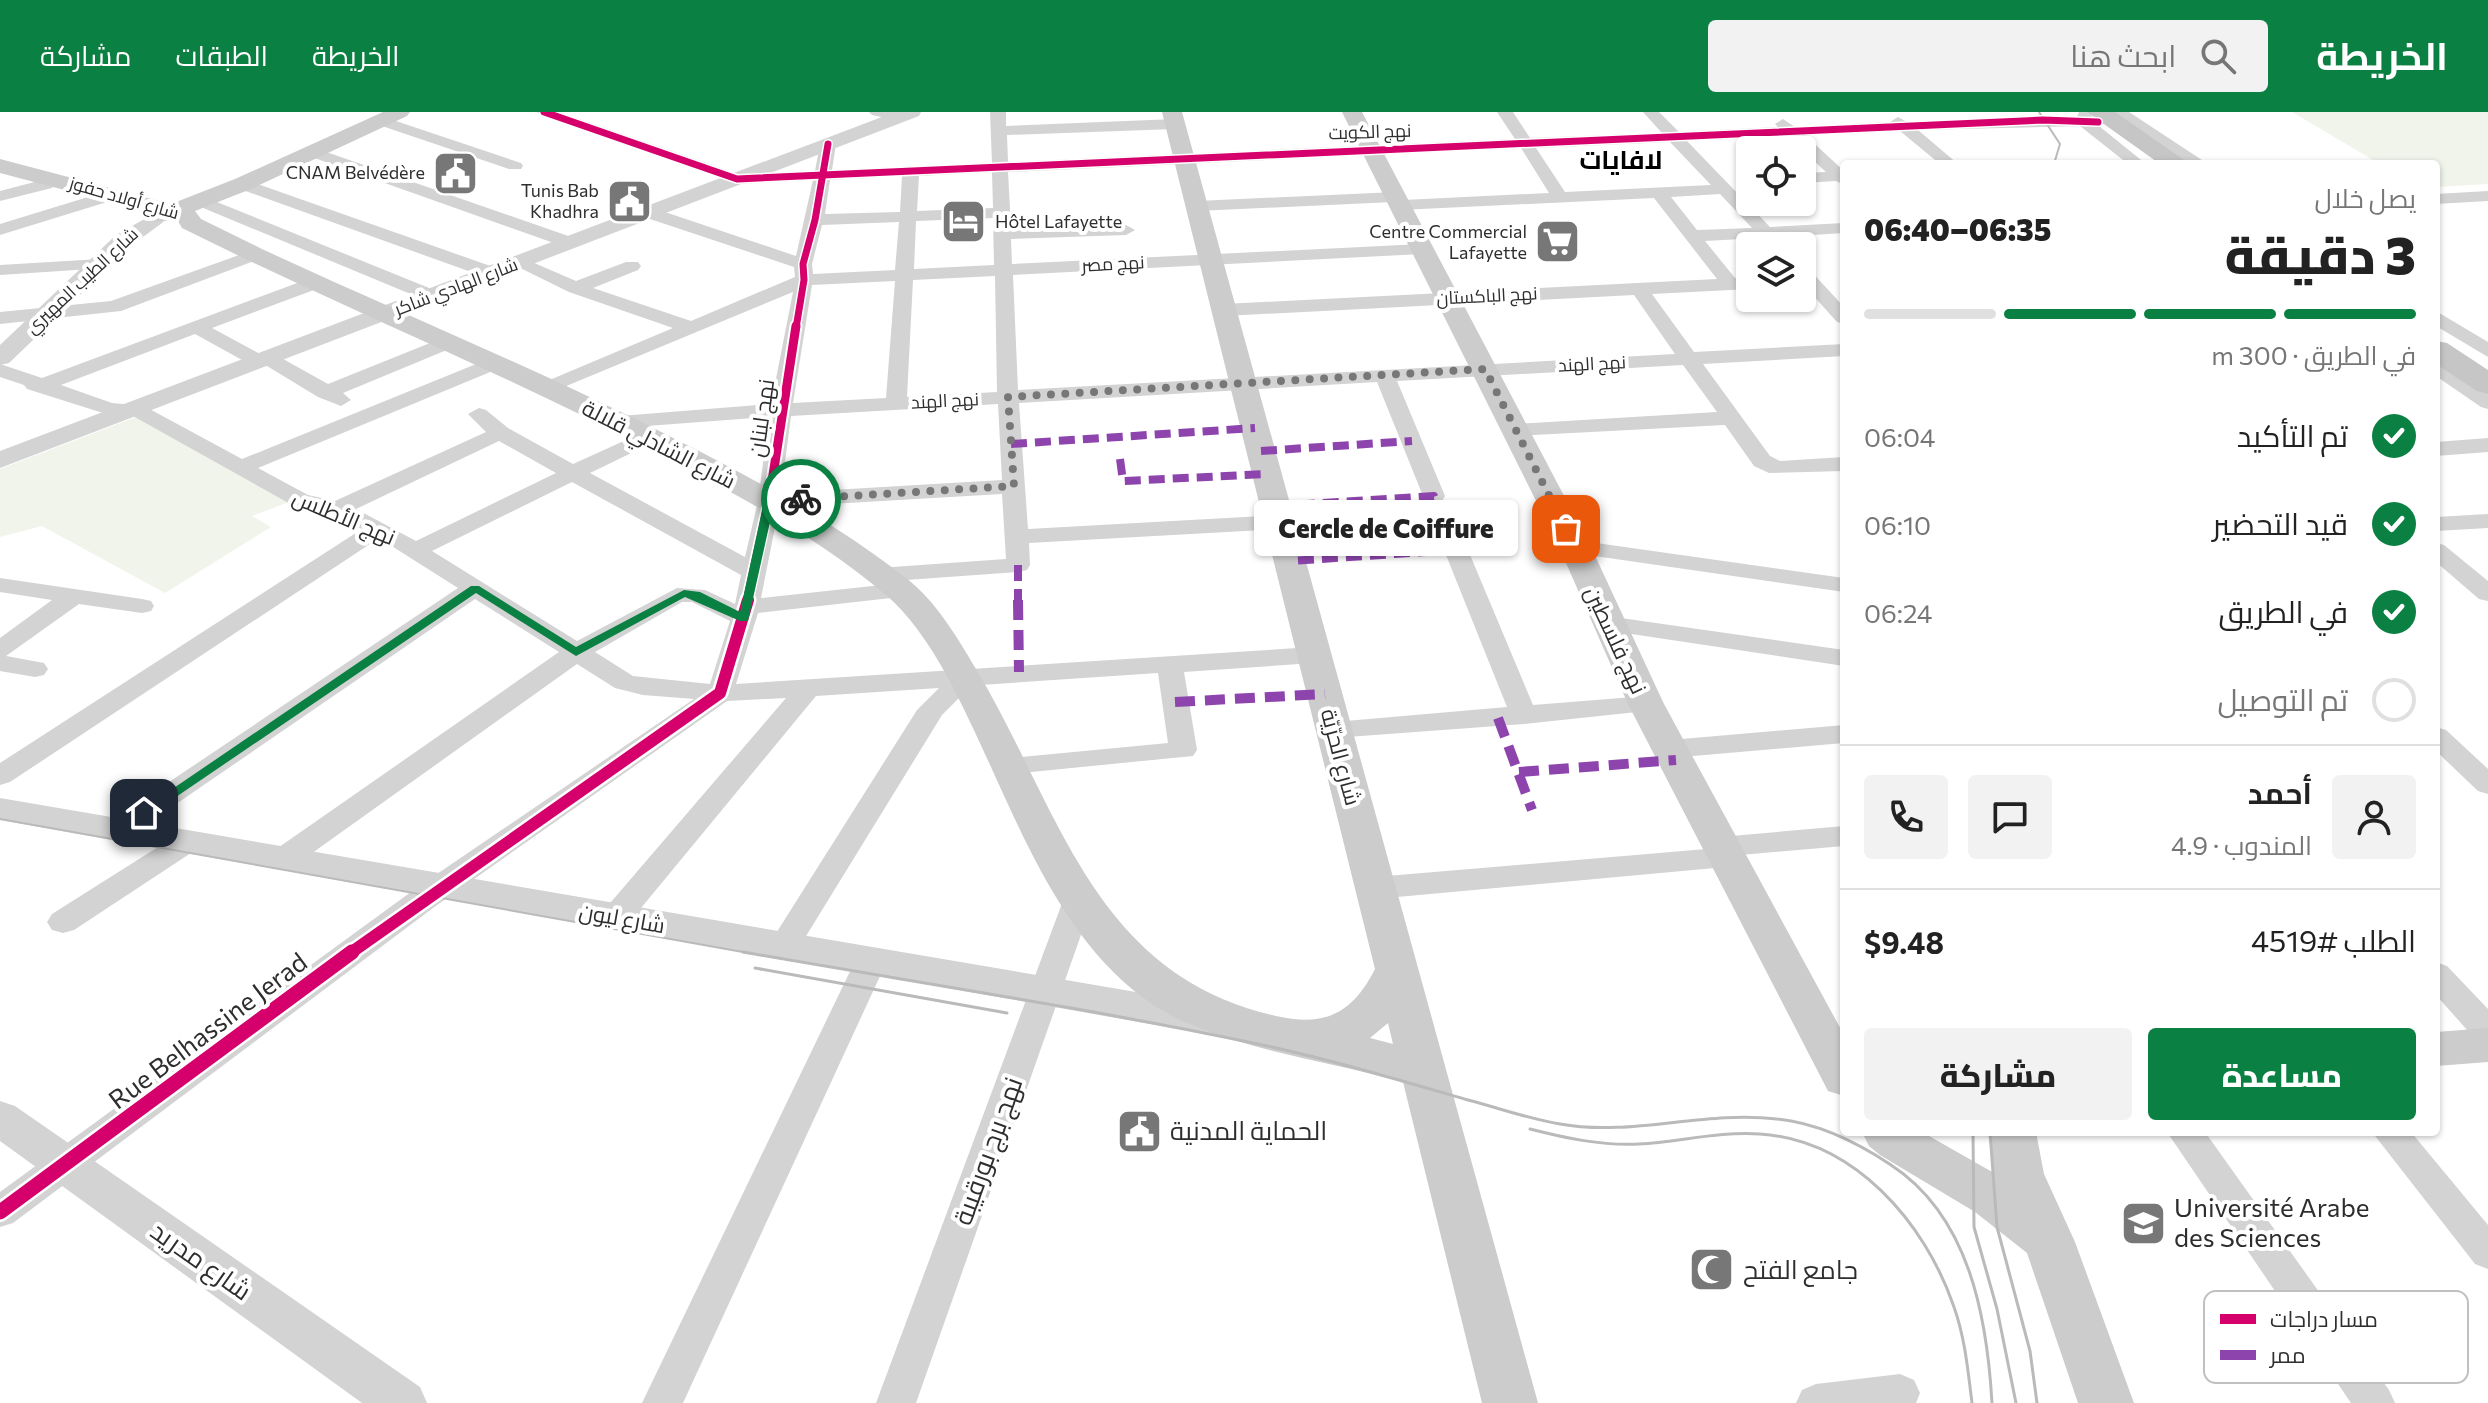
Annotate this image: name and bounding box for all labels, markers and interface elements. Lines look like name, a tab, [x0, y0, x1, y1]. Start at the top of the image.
search box	[1708, 20, 2268, 92]
text: الخريطة	[2316, 31, 2448, 78]
icon: search	[2196, 34, 2240, 78]
text: ابحث هنا	[2070, 36, 2176, 73]
text: مشاركة	[40, 38, 131, 72]
text: الطبقات	[175, 38, 268, 72]
text: الخريطة	[312, 38, 399, 72]
street label: نهج الكويت	[1328, 119, 1412, 145]
map controls	[1736, 136, 1816, 312]
button: locate	[1736, 136, 1816, 216]
district label: لافايات	[1579, 143, 1663, 175]
public building icon: CNAM Belvédère	[432, 149, 480, 197]
place label: CNAM Belvédère	[286, 161, 425, 183]
street label: شارع أولاد حفوز	[65, 171, 182, 225]
public building icon: Tunis Bab Khadhra	[606, 177, 654, 225]
place label: Tunis Bab Khadhra	[521, 179, 599, 222]
text: يصل خلال	[2315, 182, 2416, 213]
hotel icon: Hôtel Lafayette	[940, 198, 988, 246]
place label: Hôtel Lafayette	[995, 210, 1122, 232]
text: 06:35–06:40	[1864, 210, 2051, 247]
supermarket icon: Centre Commercial Lafayette	[1534, 218, 1582, 266]
place label: Centre Commercial Lafayette	[1369, 220, 1527, 263]
text: 3 دقيقة	[2224, 221, 2416, 285]
street label: شارع الطيب المهيري	[21, 223, 145, 341]
button: layers	[1736, 232, 1816, 312]
street label: نهج مصر	[1080, 250, 1145, 278]
street label: شارع الهادي شاكر	[390, 252, 522, 324]
street label: نهج الباكستان	[1436, 281, 1538, 311]
text: في الطريق · 300 m	[2211, 339, 2416, 370]
street label: نهج الهند	[1557, 350, 1627, 378]
street label: نهج لبنان	[742, 377, 781, 459]
street label: نهج الهند	[910, 387, 980, 415]
street label: شارع الشادلي قلالة	[576, 393, 740, 497]
icon: check	[2372, 414, 2416, 458]
text: تم التأكيد	[2237, 416, 2348, 453]
text: 06:04	[1864, 421, 1935, 452]
courier	[761, 459, 841, 539]
icon: bike	[779, 477, 823, 521]
street label: نهج الأطلس	[288, 483, 400, 552]
pin	[1532, 495, 1600, 563]
callout: Cercle de Coiffure	[1254, 501, 1518, 557]
icon: check	[2372, 502, 2416, 546]
text: قيد التحضير	[2213, 504, 2348, 541]
icon: bag	[1544, 507, 1588, 551]
text: 06:10	[1864, 509, 1931, 540]
text: Cercle de Coiffure	[1278, 512, 1494, 543]
street label: نهج فلسطين	[1578, 582, 1653, 699]
icon: check	[2372, 590, 2416, 634]
text: في الطريق	[2218, 592, 2348, 629]
text: 06:24	[1864, 597, 1932, 628]
text: تم التوصيل	[2218, 680, 2348, 717]
street label: شارع الحرّيّة	[1314, 706, 1367, 809]
text: أحمد	[2248, 773, 2312, 810]
button: phone	[1864, 775, 1948, 859]
button: chat	[1968, 775, 2052, 859]
button: person	[2332, 775, 2416, 859]
pin	[110, 779, 178, 847]
icon: home	[122, 791, 166, 835]
text: المندوب · 4.9	[2171, 829, 2312, 860]
street label: شارع ليون	[577, 897, 667, 940]
text: الطلب #4519	[2251, 921, 2416, 958]
text: $9.48	[1864, 923, 1944, 960]
street label: Rue Belhassine Jerad	[102, 945, 312, 1114]
button: مشاركة	[1864, 1028, 2132, 1120]
button: مساعدة	[2148, 1028, 2416, 1120]
street label: نهج برج بورقيبة	[945, 1072, 1031, 1230]
public building icon: الحماية المدنية	[1115, 1107, 1163, 1155]
place label: الحماية المدنية	[1170, 1114, 1327, 1145]
place label: Université Arabe des Sciences	[2174, 1191, 2370, 1252]
school or university icon: Université Arabe des Sciences	[2119, 1199, 2167, 1247]
street label: شارع مدريد	[144, 1214, 258, 1308]
mosque icon: جامع الفتح	[1688, 1246, 1736, 1294]
place label: جامع الفتح	[1743, 1253, 1858, 1287]
legend	[2204, 1291, 2468, 1383]
text: مسار دراجات	[2270, 1305, 2378, 1332]
text: ممر	[2268, 1341, 2306, 1368]

